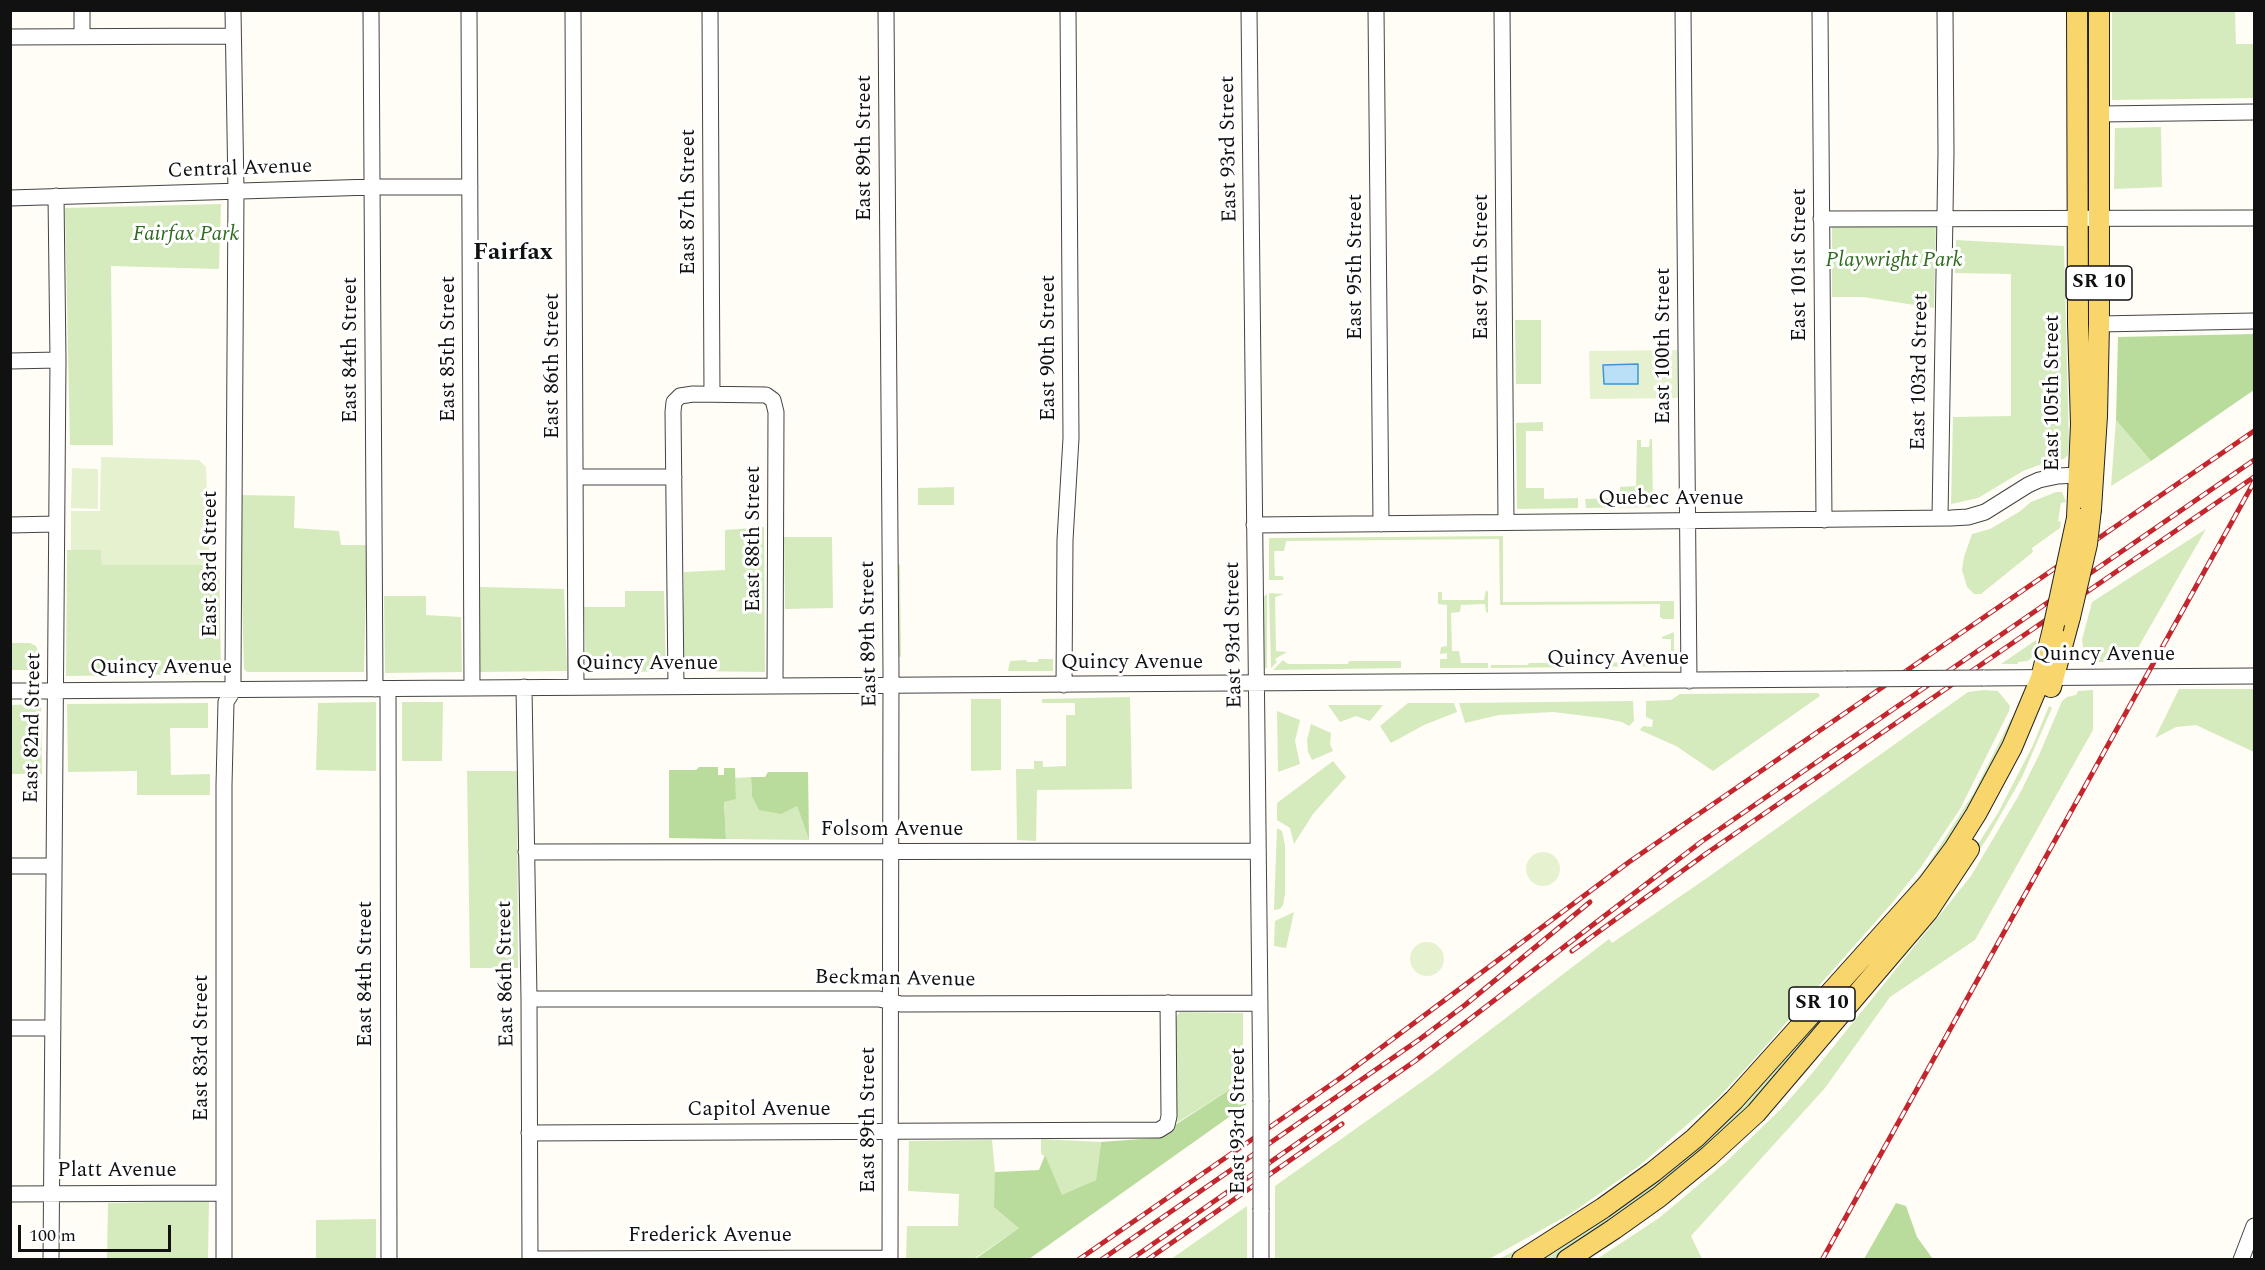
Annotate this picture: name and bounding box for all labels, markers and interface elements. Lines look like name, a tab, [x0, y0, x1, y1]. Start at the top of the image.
street label: East 89th Street	[853, 75, 879, 221]
street label: East 93rd Street	[1216, 75, 1244, 223]
street label: East 87th Street	[677, 129, 703, 275]
street label: Central Avenue	[167, 155, 313, 185]
street label: East 101st Street	[1788, 188, 1814, 342]
street label: East 95th Street	[1344, 194, 1370, 340]
street label: East 97th Street	[1470, 194, 1496, 340]
park label: Fairfax Park	[133, 223, 239, 249]
district label: Fairfax	[473, 240, 553, 268]
park label: Playwright Park	[1826, 249, 1962, 275]
road number: SR 10	[2066, 266, 2132, 300]
street label: East 100th Street	[1652, 267, 1678, 425]
street label: East 90th Street	[1037, 275, 1063, 421]
street label: East 85th Street	[437, 276, 463, 422]
street label: East 84th Street	[339, 277, 365, 423]
street label: East 86th Street	[541, 293, 567, 439]
street label: East 103rd Street	[1907, 293, 1935, 451]
street label: East 105th Street	[2041, 314, 2067, 472]
street label: East 88th Street	[742, 466, 768, 612]
street label: Quebec Avenue	[1598, 487, 1744, 513]
street label: East 83rd Street	[199, 491, 225, 637]
street label: East 89th Street	[856, 561, 884, 707]
street label: East 93rd Street	[1221, 561, 1249, 709]
street label: Quincy Avenue	[2033, 643, 2175, 669]
street label: Quincy Avenue	[1547, 647, 1689, 673]
street label: Quincy Avenue	[1061, 651, 1203, 677]
street label: East 82nd Street	[20, 652, 48, 804]
street label: Quincy Avenue	[576, 652, 718, 678]
street label: Quincy Avenue	[90, 656, 232, 682]
street label: Folsom Avenue	[821, 818, 963, 844]
street label: East 84th Street	[354, 901, 380, 1047]
street label: East 86th Street	[493, 901, 521, 1047]
street label: Beckman Avenue	[814, 966, 976, 994]
street label: East 83rd Street	[190, 975, 216, 1121]
road number: SR 10	[1789, 987, 1855, 1021]
street label: East 89th Street	[857, 1047, 883, 1193]
street label: East 93rd Street	[1227, 1048, 1253, 1194]
street label: Capitol Avenue	[687, 1098, 831, 1124]
street label: Platt Avenue	[57, 1159, 177, 1185]
scale bar	[21, 1213, 174, 1251]
text: 100 m	[29, 1222, 76, 1249]
street label: Frederick Avenue	[628, 1224, 792, 1250]

